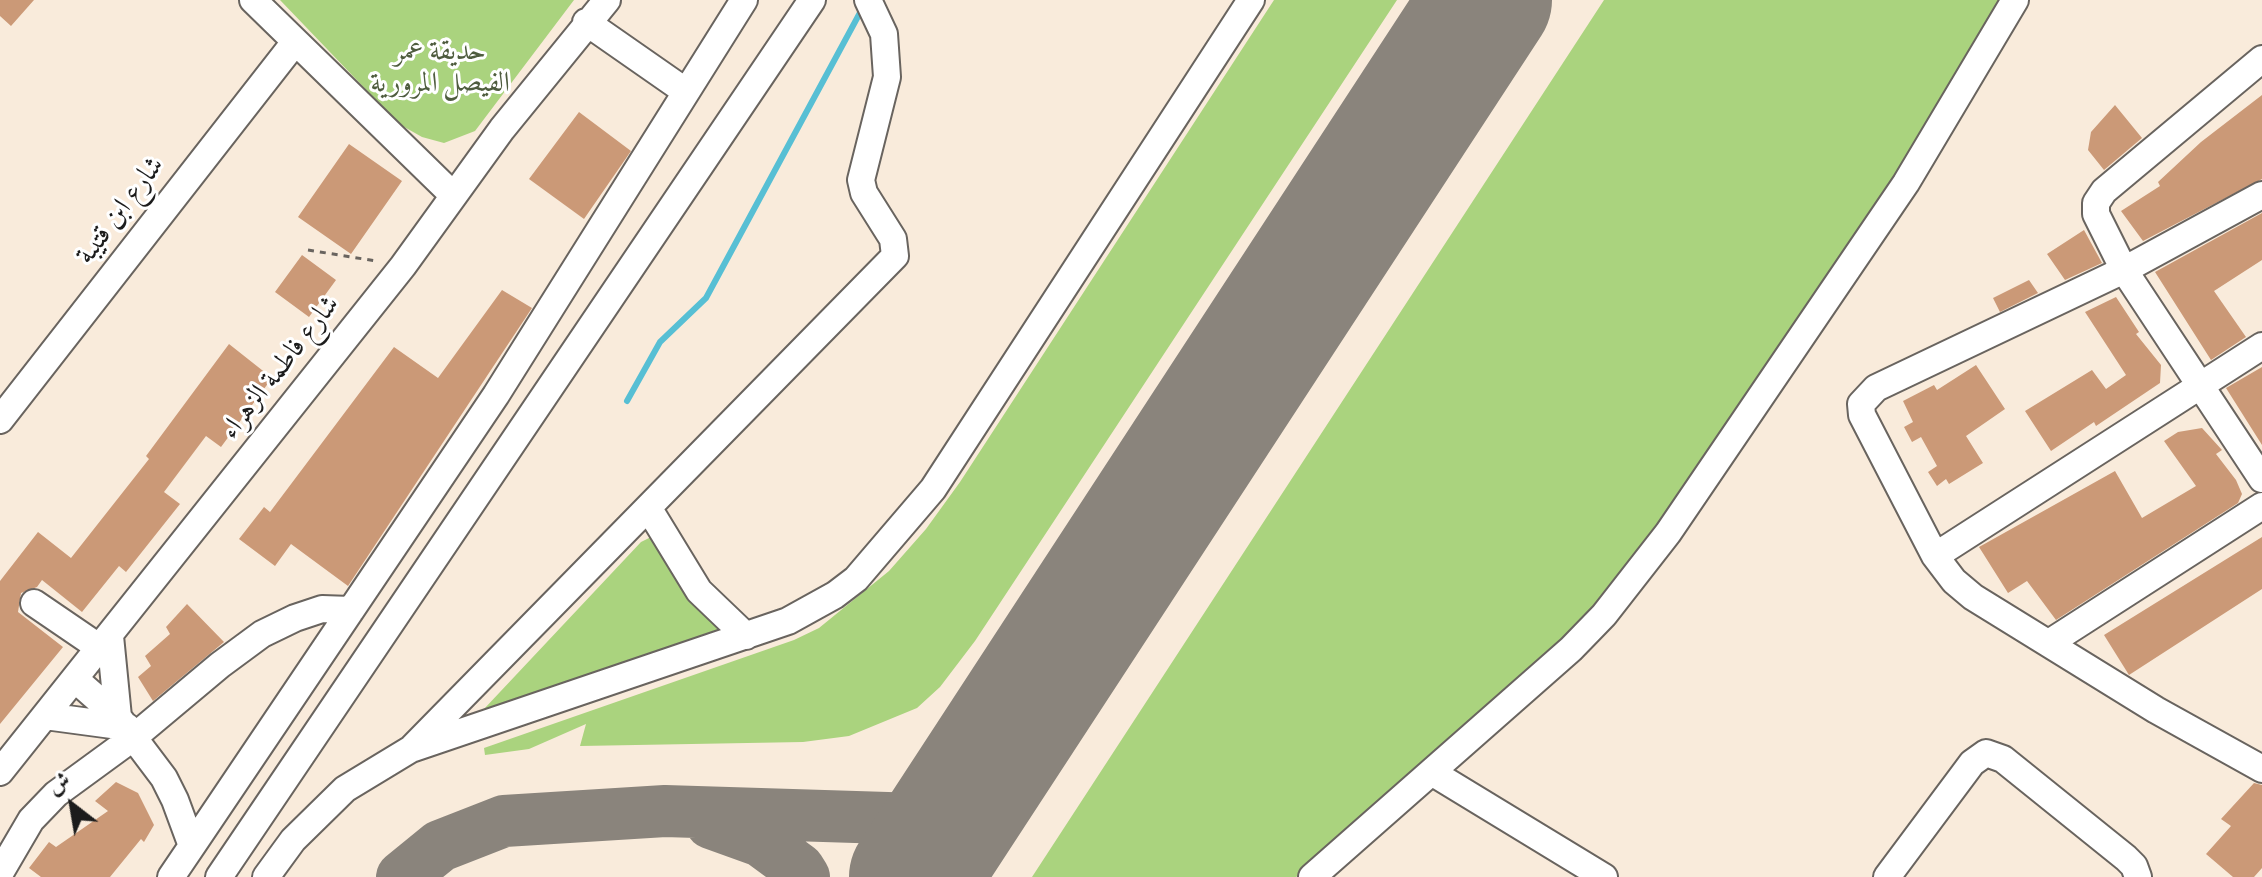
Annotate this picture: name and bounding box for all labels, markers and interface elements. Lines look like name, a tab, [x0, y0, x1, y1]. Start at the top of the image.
park label: حديقة عمر الفيصل المرورية	[370, 35, 510, 101]
street label: شارع ابن قتيبة	[70, 150, 172, 272]
street label: شارع فاطمة الزهراء	[214, 289, 348, 447]
north arrow	[32, 765, 112, 845]
text: ش	[43, 767, 76, 801]

